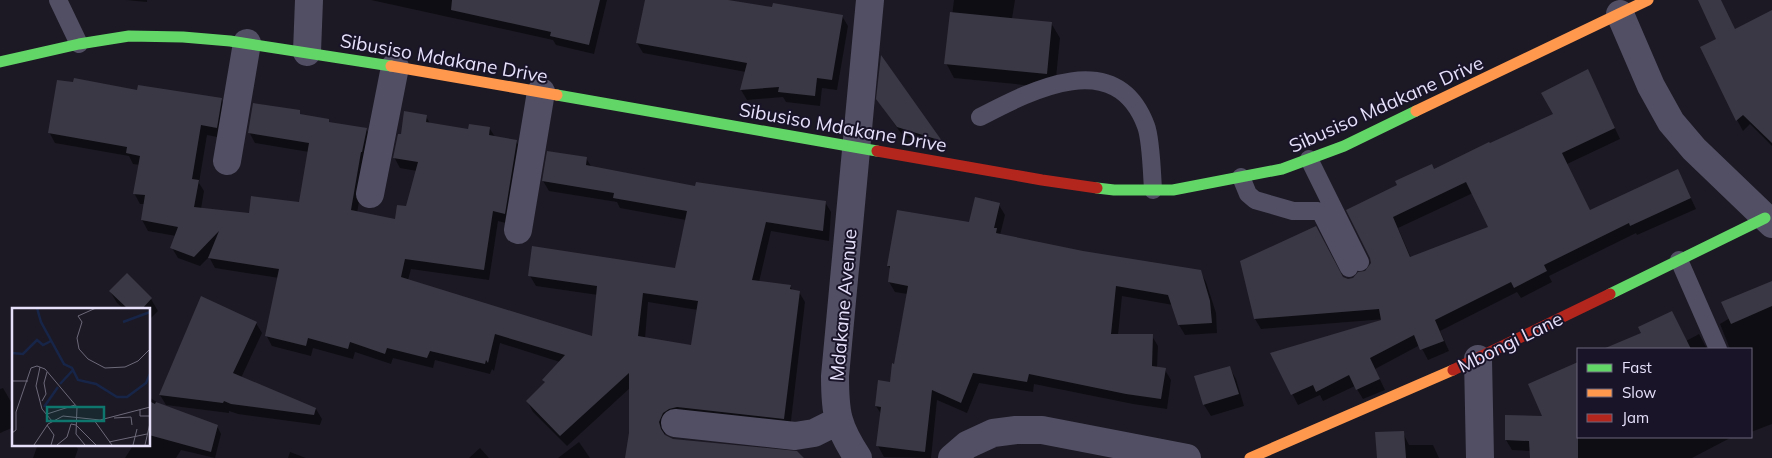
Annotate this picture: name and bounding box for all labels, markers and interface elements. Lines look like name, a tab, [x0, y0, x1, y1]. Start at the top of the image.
street label: Sibusiso Mdakane Drive	[338, 28, 550, 88]
street label: Sibusiso Mdakane Drive	[1285, 50, 1487, 158]
street label: Sibusiso Mdakane Drive	[737, 97, 949, 157]
street label: Mdakane Avenue	[824, 228, 862, 382]
street label: Mbongi Lane	[1454, 306, 1566, 378]
inset map	[12, 308, 150, 446]
legend	[1577, 348, 1752, 438]
text: Fast	[1622, 358, 1652, 377]
text: Slow	[1622, 383, 1656, 402]
text: Jam	[1622, 408, 1649, 427]

